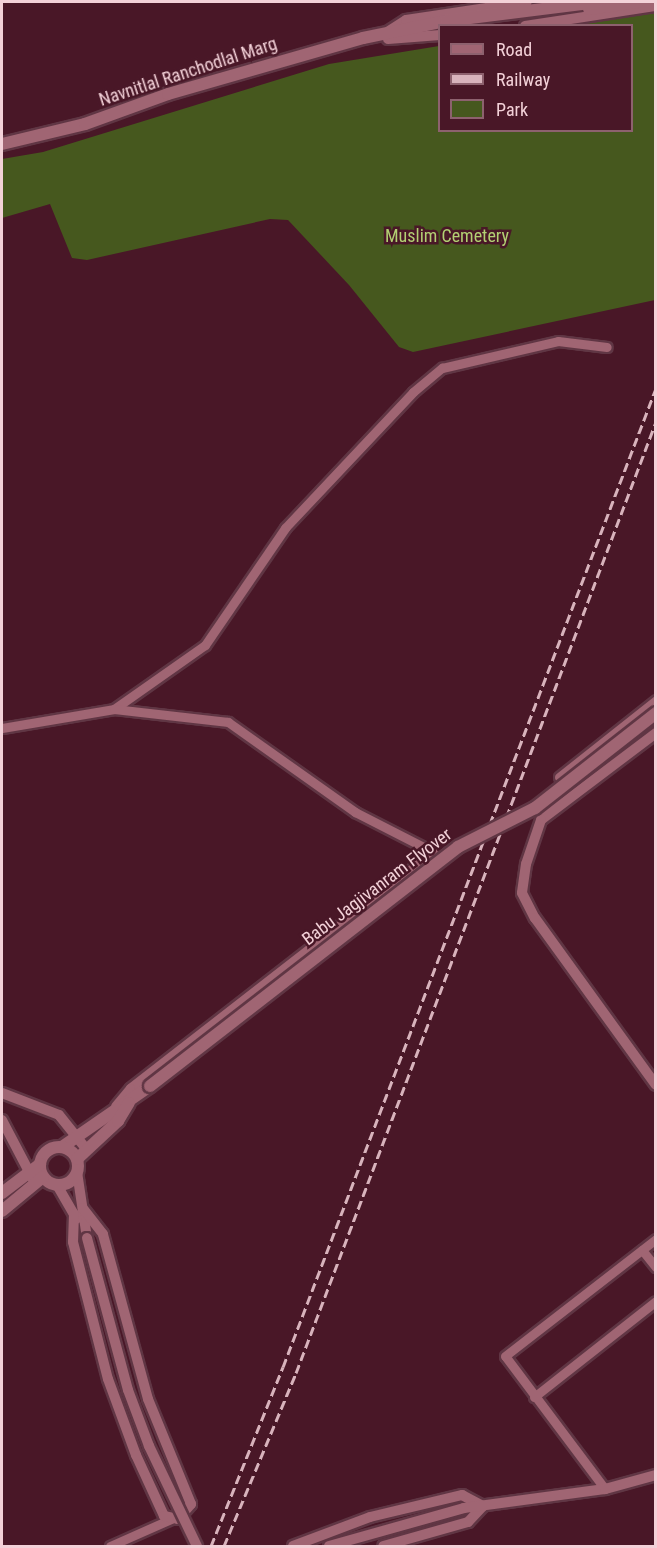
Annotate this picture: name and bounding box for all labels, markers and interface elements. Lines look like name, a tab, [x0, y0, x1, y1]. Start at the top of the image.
legend	[438, 24, 633, 132]
street label: Navnitlal Ranchodlal Marg	[96, 33, 280, 111]
text: Road	[496, 39, 532, 60]
text: Railway	[496, 69, 550, 90]
text: Park	[496, 99, 528, 120]
park label: Muslim Cemetery	[385, 225, 509, 247]
street label: Babu Jagjivanram Flyover	[298, 824, 456, 950]

